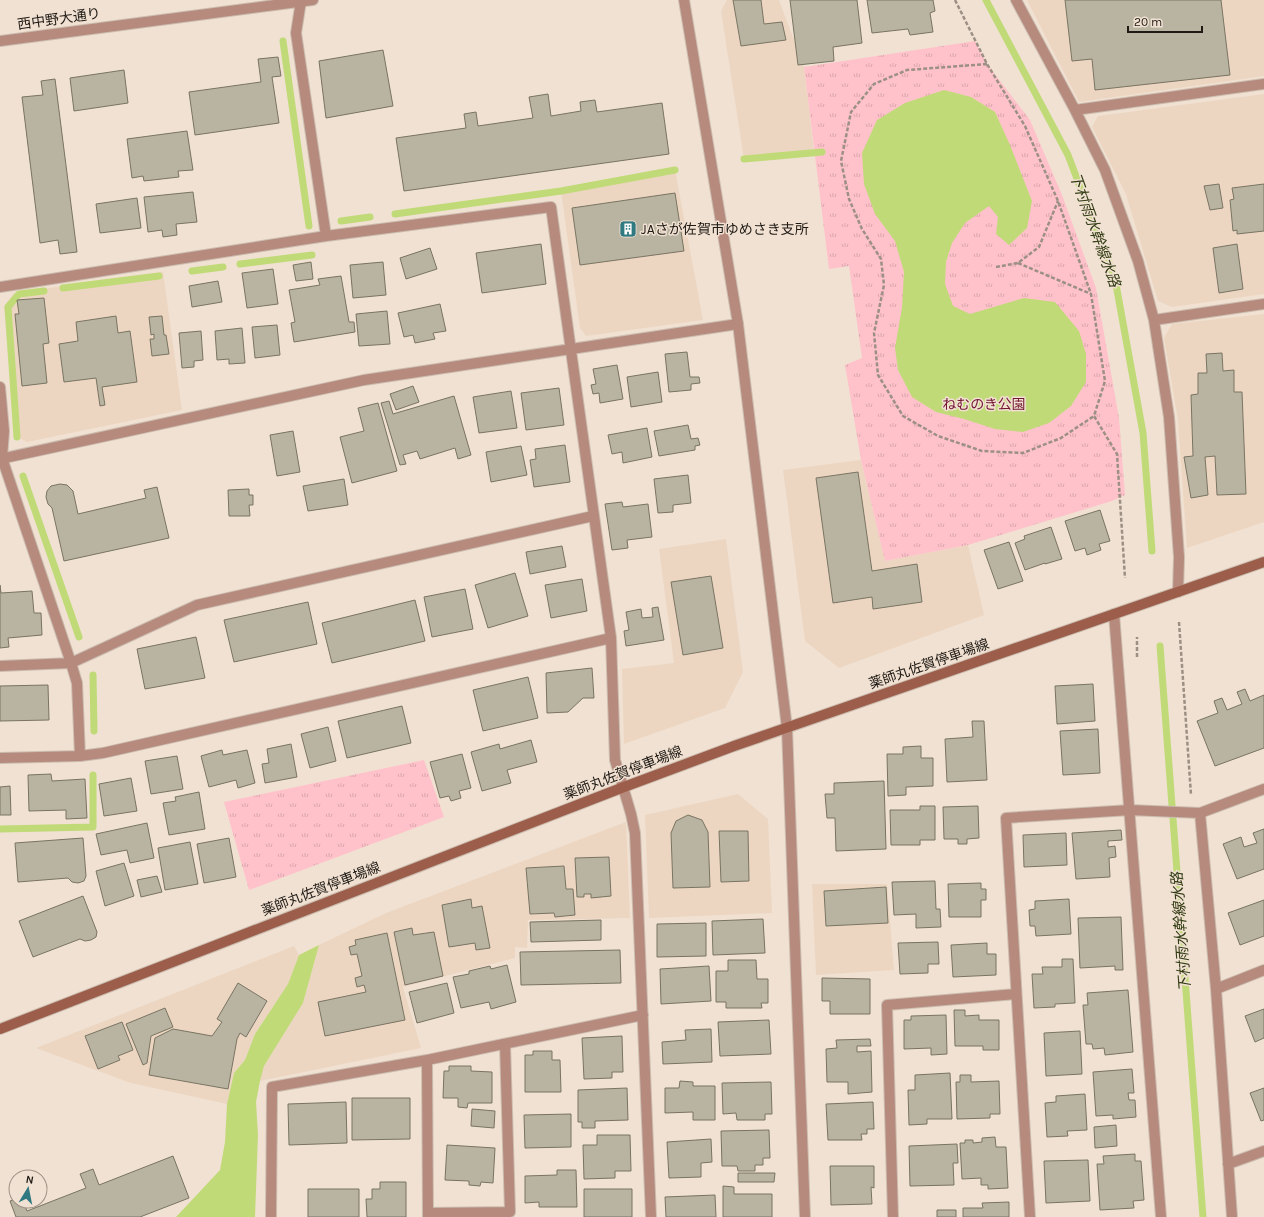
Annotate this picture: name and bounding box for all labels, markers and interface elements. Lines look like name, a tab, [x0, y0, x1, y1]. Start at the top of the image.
street label: 西中野大通り	[16, 5, 102, 33]
scale bar	[1128, 8, 1202, 34]
text: 20 m	[1134, 15, 1162, 29]
water label: 下村雨水幹線水路	[1066, 171, 1125, 291]
building icon: JAさが佐賀市ゆめさき支所	[618, 219, 638, 239]
place label: JAさが佐賀市ゆめさき支所	[641, 221, 809, 238]
park label: ねむのき公園	[942, 396, 1026, 413]
street label: 薬師丸佐賀停車場線	[867, 635, 991, 693]
street label: 薬師丸佐賀停車場線	[561, 742, 685, 804]
street label: 薬師丸佐賀停車場線	[259, 858, 383, 920]
water label: 下村雨水幹線水路	[1168, 870, 1194, 992]
north arrow	[8, 1169, 48, 1209]
text: N	[25, 1173, 35, 1187]

